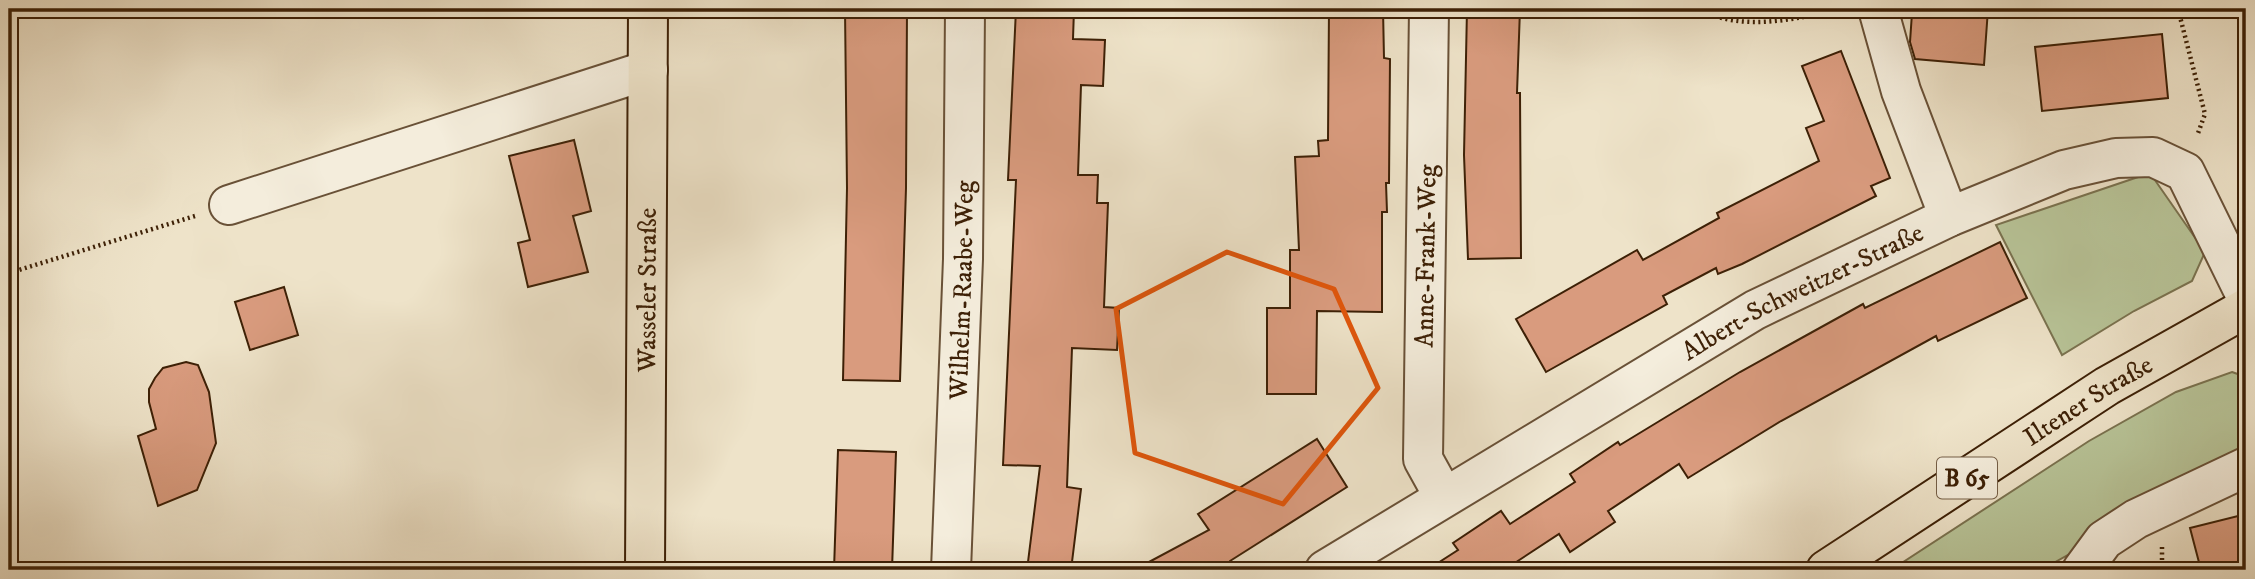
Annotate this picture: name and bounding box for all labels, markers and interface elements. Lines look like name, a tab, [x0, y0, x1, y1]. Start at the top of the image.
street label: Anne-Frank-Weg	[1408, 164, 1445, 348]
street label: Wilhelm-Raabe-Weg	[943, 180, 982, 402]
street label: Wasseler Straße	[631, 208, 665, 373]
street label: Albert-Schweitzer-Straße	[1676, 217, 1929, 369]
street label: Iltener Straße	[2018, 349, 2159, 454]
road number: B 65	[1937, 458, 1997, 499]

